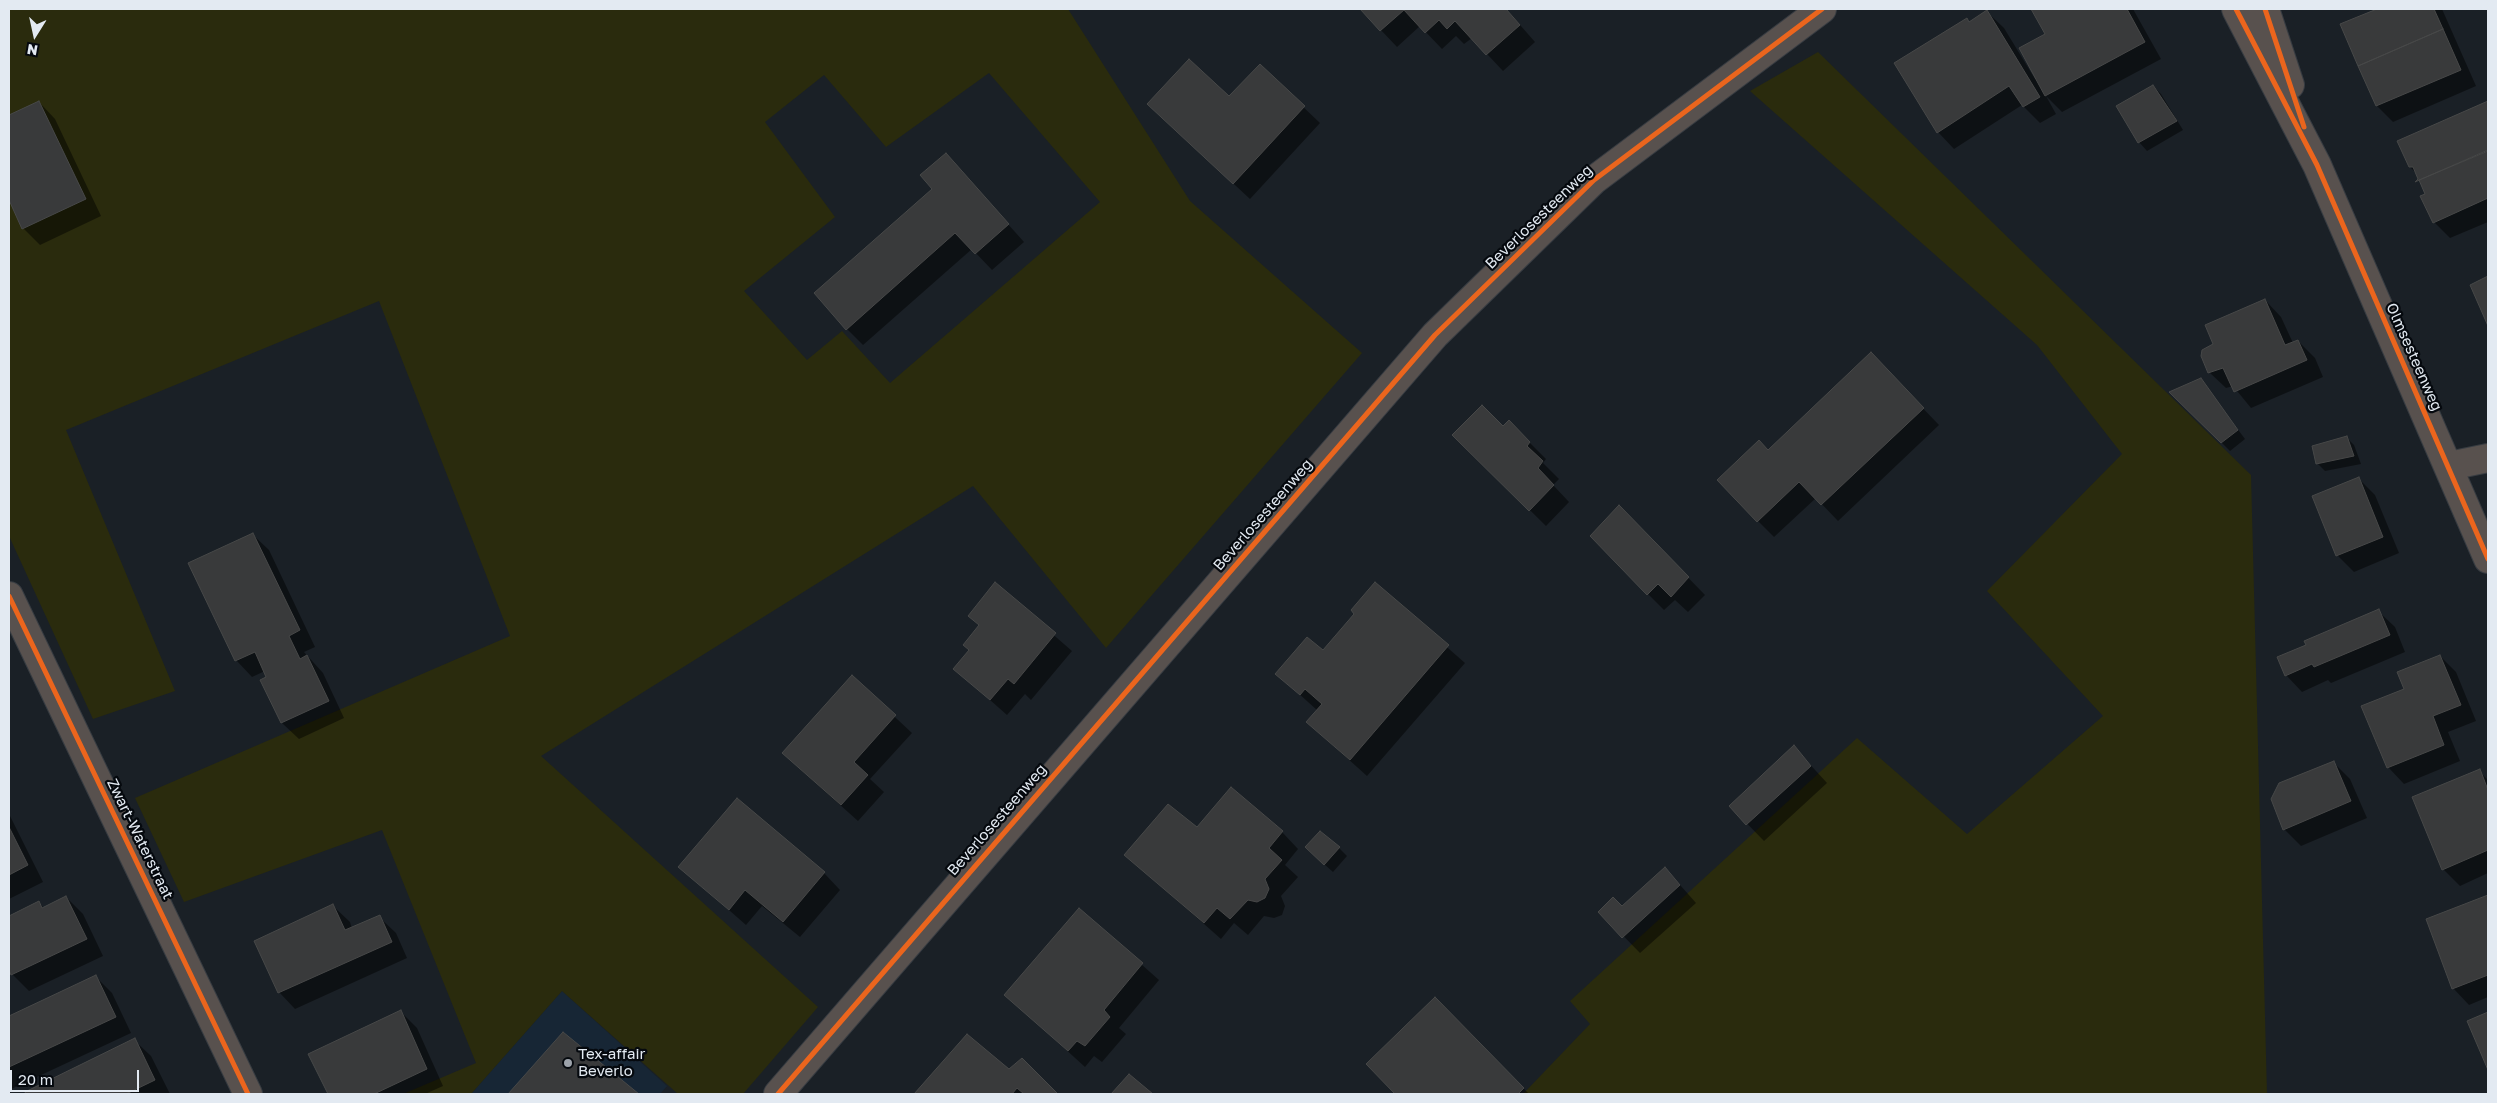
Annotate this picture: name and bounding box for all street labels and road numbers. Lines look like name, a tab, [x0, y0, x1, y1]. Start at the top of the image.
street label: Beverlosesteenweg	[1482, 161, 1596, 273]
street label: Olmsesteenweg	[2382, 300, 2446, 414]
street label: Beverlosesteenweg	[1210, 456, 1316, 574]
street label: Beverlosesteenweg	[944, 761, 1050, 879]
street label: Zwart-Waterstraat	[103, 776, 177, 902]

